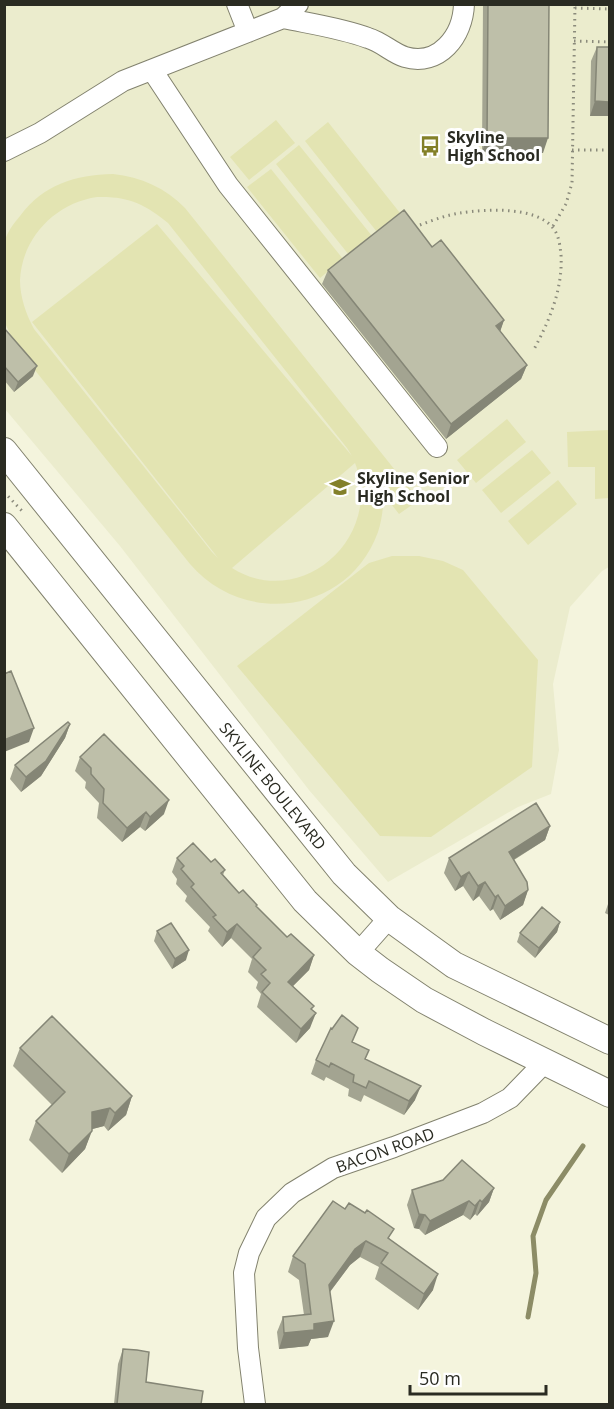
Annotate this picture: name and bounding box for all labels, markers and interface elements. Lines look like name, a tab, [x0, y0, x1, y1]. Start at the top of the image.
place label: Skyline High School	[447, 126, 540, 166]
bus stop icon: Skyline High School	[418, 134, 442, 158]
place label: Skyline Senior High School	[357, 467, 470, 507]
school or university icon: Skyline Senior High School	[328, 475, 352, 499]
street label: SKYLINE BOULEVARD	[215, 718, 331, 854]
street label: BACON ROAD	[333, 1122, 437, 1178]
scale bar	[410, 1358, 546, 1396]
text: 50 m	[419, 1366, 461, 1390]

